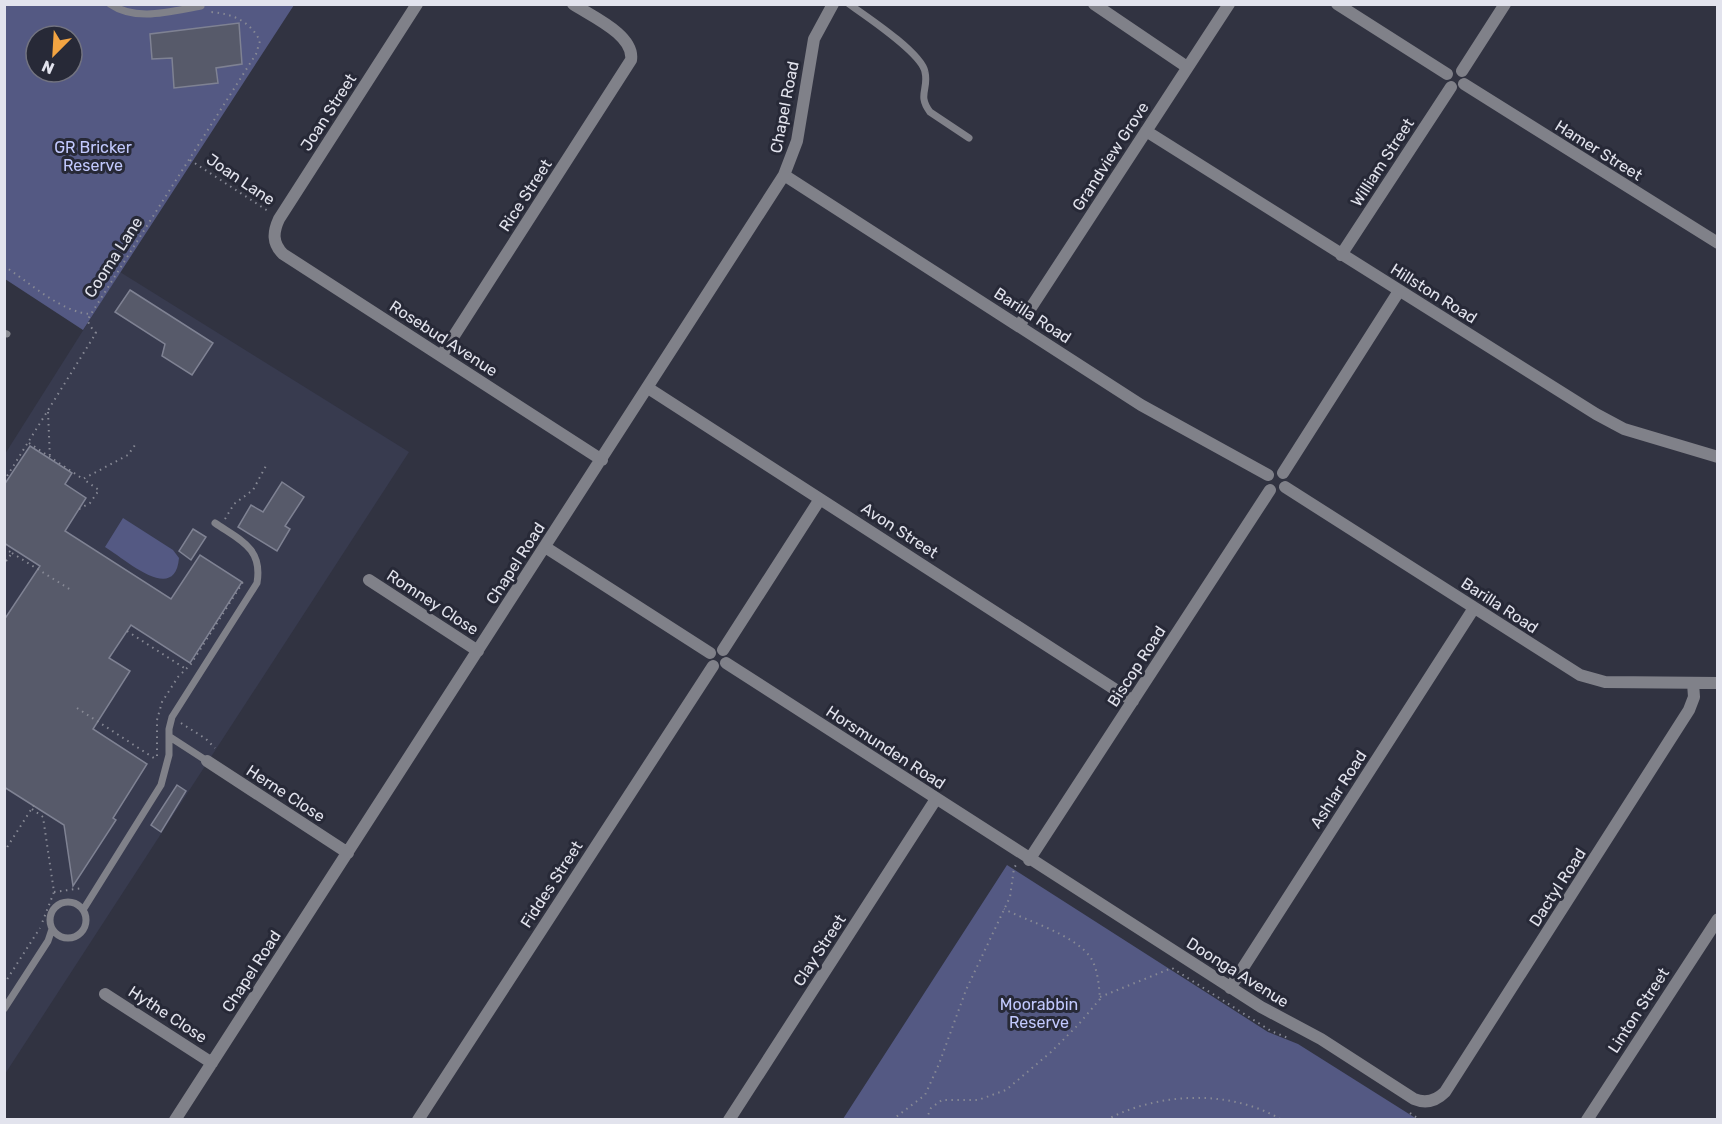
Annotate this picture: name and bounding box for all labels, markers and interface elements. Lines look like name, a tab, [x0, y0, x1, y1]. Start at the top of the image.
north arrow	[24, 24, 84, 84]
text: N	[39, 56, 57, 78]
street label: Chapel Road	[766, 59, 803, 155]
street label: Joan Street	[296, 70, 360, 154]
street label: Grandview Grove	[1068, 98, 1153, 214]
street label: William Street	[1347, 115, 1418, 210]
street label: Hamer Street	[1552, 116, 1646, 185]
park label: GR Bricker Reserve	[54, 138, 132, 175]
street label: Joan Lane	[203, 150, 279, 209]
street label: Rice Street	[495, 156, 556, 235]
street label: Cooma Lane	[80, 213, 147, 301]
street label: Hillston Road	[1387, 259, 1480, 328]
street label: Barilla Road	[991, 284, 1075, 347]
street label: Rosebud Avenue	[386, 296, 501, 380]
street label: Avon Street	[858, 499, 942, 562]
street label: Chapel Road	[482, 519, 549, 608]
street label: Romney Close	[383, 566, 482, 639]
street label: Barilla Road	[1458, 574, 1542, 637]
street label: Biscop Road	[1103, 622, 1169, 710]
street label: Horsmunden Road	[823, 702, 949, 793]
street label: Ashlar Road	[1306, 747, 1371, 832]
street label: Herne Close	[243, 761, 329, 826]
street label: Fiddes Street	[516, 837, 586, 931]
street label: Dactyl Road	[1525, 845, 1590, 930]
street label: Clay Street	[789, 911, 850, 990]
street label: Chapel Road	[218, 927, 285, 1016]
street label: Doonga Avenue	[1183, 933, 1292, 1012]
street label: Linton Street	[1604, 964, 1673, 1056]
street label: Hythe Close	[125, 982, 211, 1047]
park label: Moorabbin Reserve	[1000, 995, 1078, 1032]

